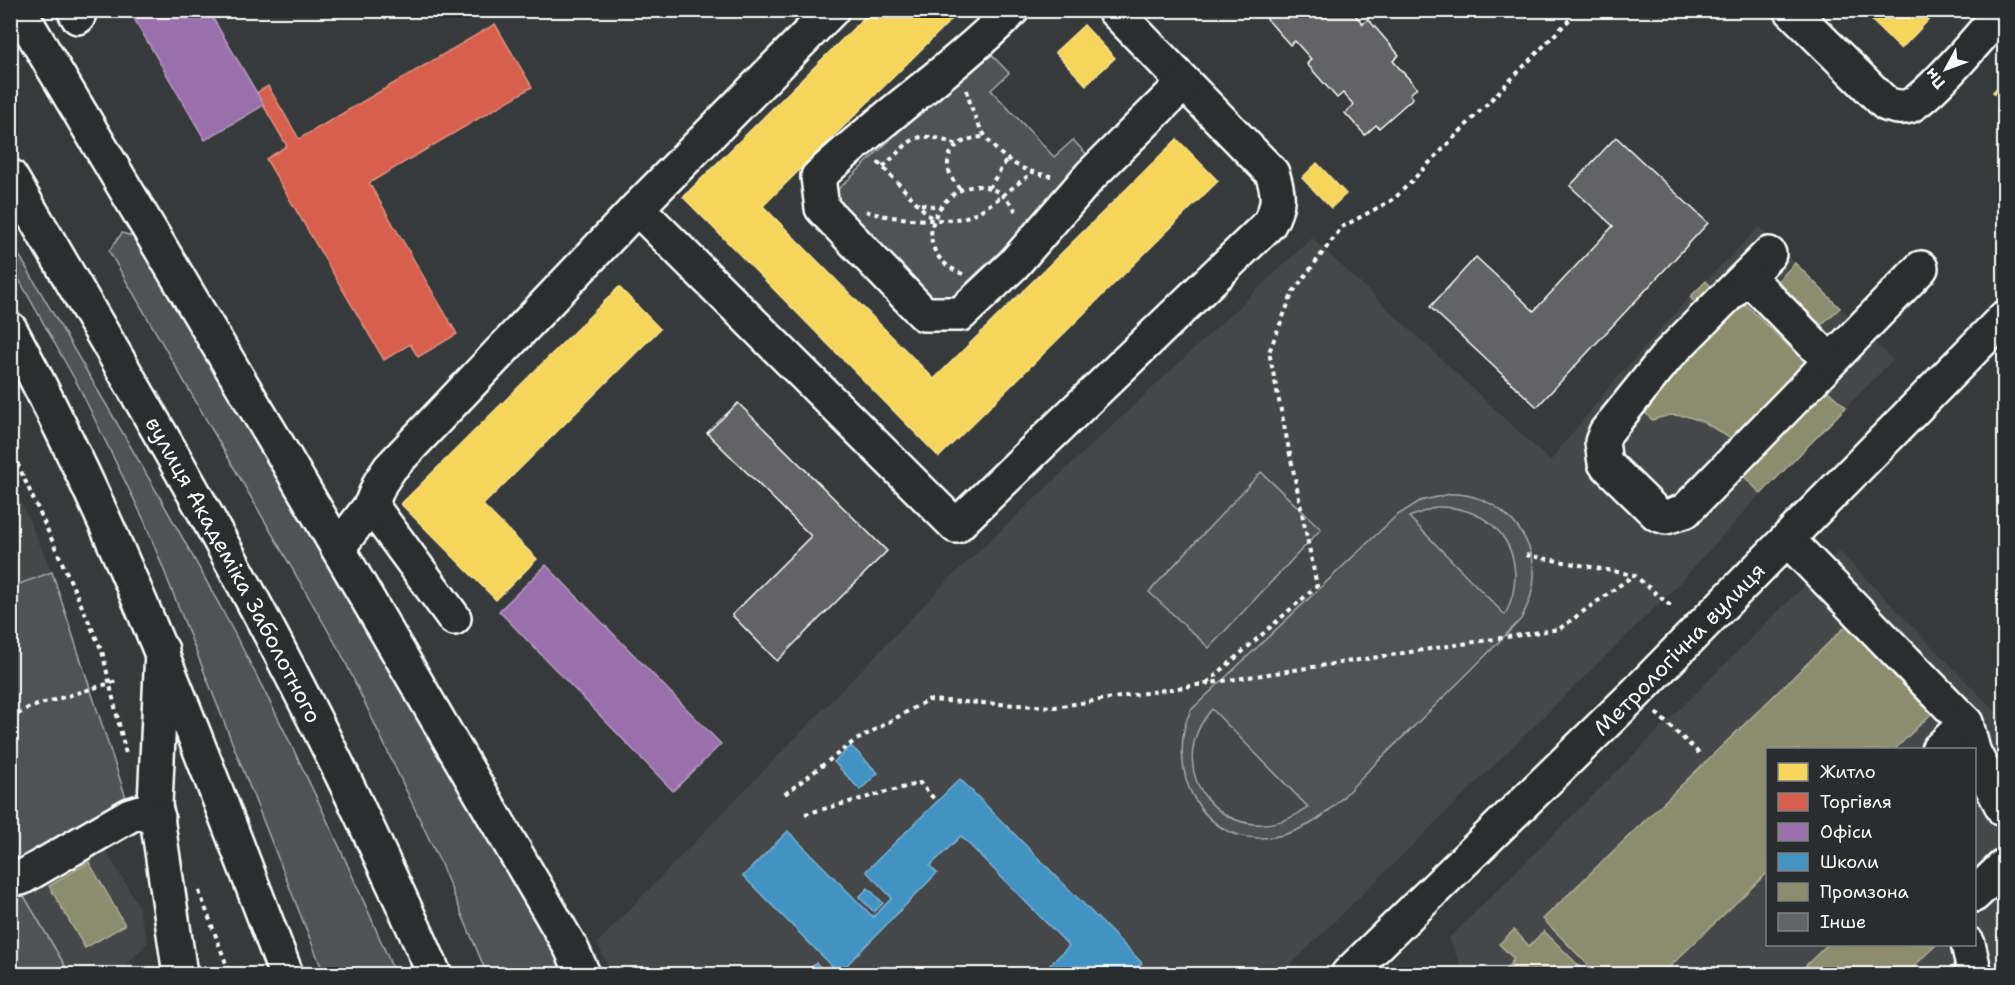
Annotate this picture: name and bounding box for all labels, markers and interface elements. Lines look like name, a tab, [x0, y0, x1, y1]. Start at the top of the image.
north arrow	[1916, 39, 1976, 99]
text: Пн	[1920, 64, 1950, 93]
street label: вулиця Академіка Заболотного	[139, 411, 329, 728]
street label: Метрологічна вулиця	[1587, 556, 1771, 742]
legend	[1766, 748, 1976, 946]
text: Житло	[1820, 760, 1876, 784]
text: Торгівля	[1820, 790, 1892, 814]
text: Офіси	[1820, 820, 1873, 844]
text: Школи	[1820, 850, 1879, 874]
text: Промзона	[1820, 880, 1909, 904]
text: Інше	[1820, 910, 1866, 934]

